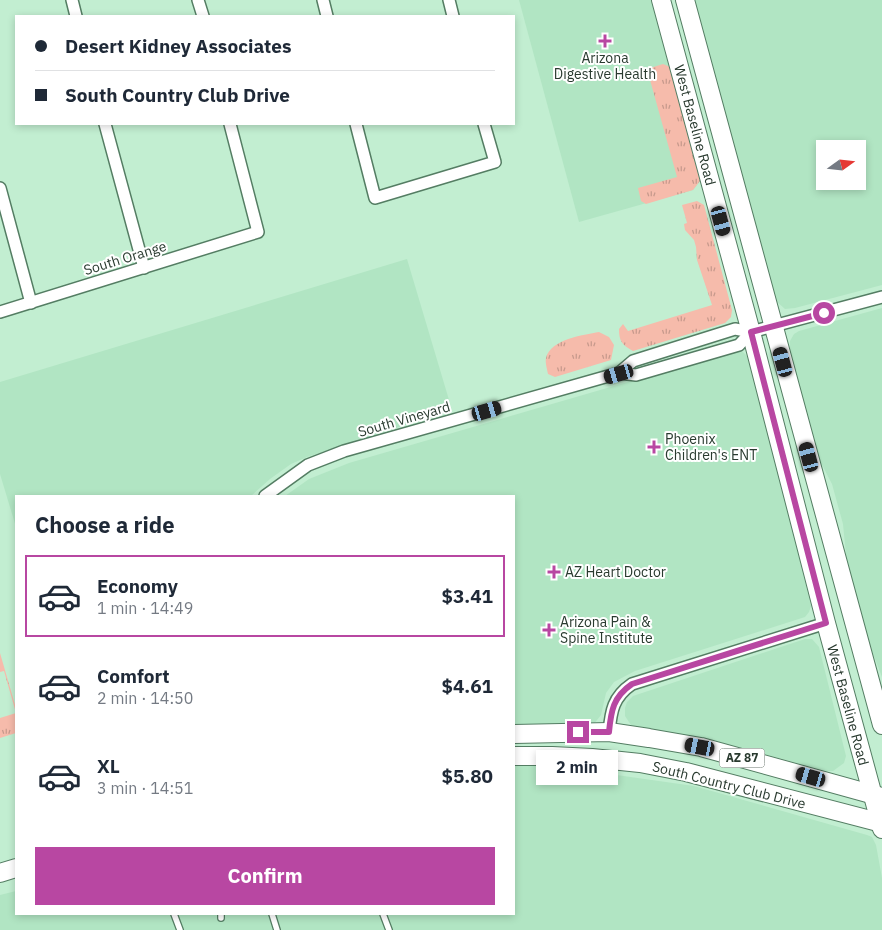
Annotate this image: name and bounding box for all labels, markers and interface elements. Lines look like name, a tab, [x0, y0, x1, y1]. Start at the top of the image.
text: Desert Kidney Associates	[65, 34, 292, 58]
marker: Arizona Digestive Health	[598, 34, 612, 48]
place label: Arizona Digestive Health	[554, 49, 656, 83]
street label: West Baseline Road	[670, 63, 720, 187]
text: South Country Club Drive	[65, 83, 290, 107]
north arrow	[816, 140, 866, 190]
map controls	[816, 140, 866, 190]
car	[709, 205, 732, 237]
street label: South Orange	[81, 237, 169, 279]
route start	[813, 302, 835, 324]
car	[771, 346, 794, 378]
car	[602, 363, 635, 385]
street label: South Vineyard	[356, 397, 452, 441]
car	[470, 400, 503, 422]
place label: Phoenix Children's ENT	[665, 430, 757, 464]
marker: Phoenix Children's ENT	[647, 440, 661, 454]
car	[797, 441, 820, 473]
text: Choose a ride	[35, 510, 175, 539]
place label: AZ Heart Doctor	[565, 563, 666, 581]
marker: AZ Heart Doctor	[547, 565, 561, 579]
icon: car	[37, 574, 82, 619]
text: Economy	[97, 574, 178, 598]
text: $3.41	[441, 584, 493, 608]
text: 1 min · 14:49	[97, 598, 193, 618]
place label: Arizona Pain & Spine Institute	[560, 613, 653, 647]
marker: Arizona Pain & Spine Institute	[542, 623, 556, 637]
street label: West Baseline Road	[823, 643, 873, 767]
icon: car	[37, 664, 82, 709]
text: Comfort	[97, 664, 170, 688]
text: $4.61	[441, 674, 493, 698]
text: 2 min · 14:50	[97, 688, 193, 708]
route end	[567, 721, 589, 743]
car	[683, 737, 716, 757]
road number: AZ 87	[720, 748, 764, 768]
callout: 2 min	[537, 750, 619, 784]
icon: car	[37, 754, 82, 799]
text: XL	[97, 754, 120, 778]
text: 2 min	[556, 757, 598, 777]
street label: South Country Club Drive	[650, 757, 808, 813]
text: $5.80	[441, 764, 493, 788]
car	[794, 766, 827, 788]
text: 3 min · 14:51	[97, 778, 193, 798]
button: Confirm	[35, 847, 495, 905]

